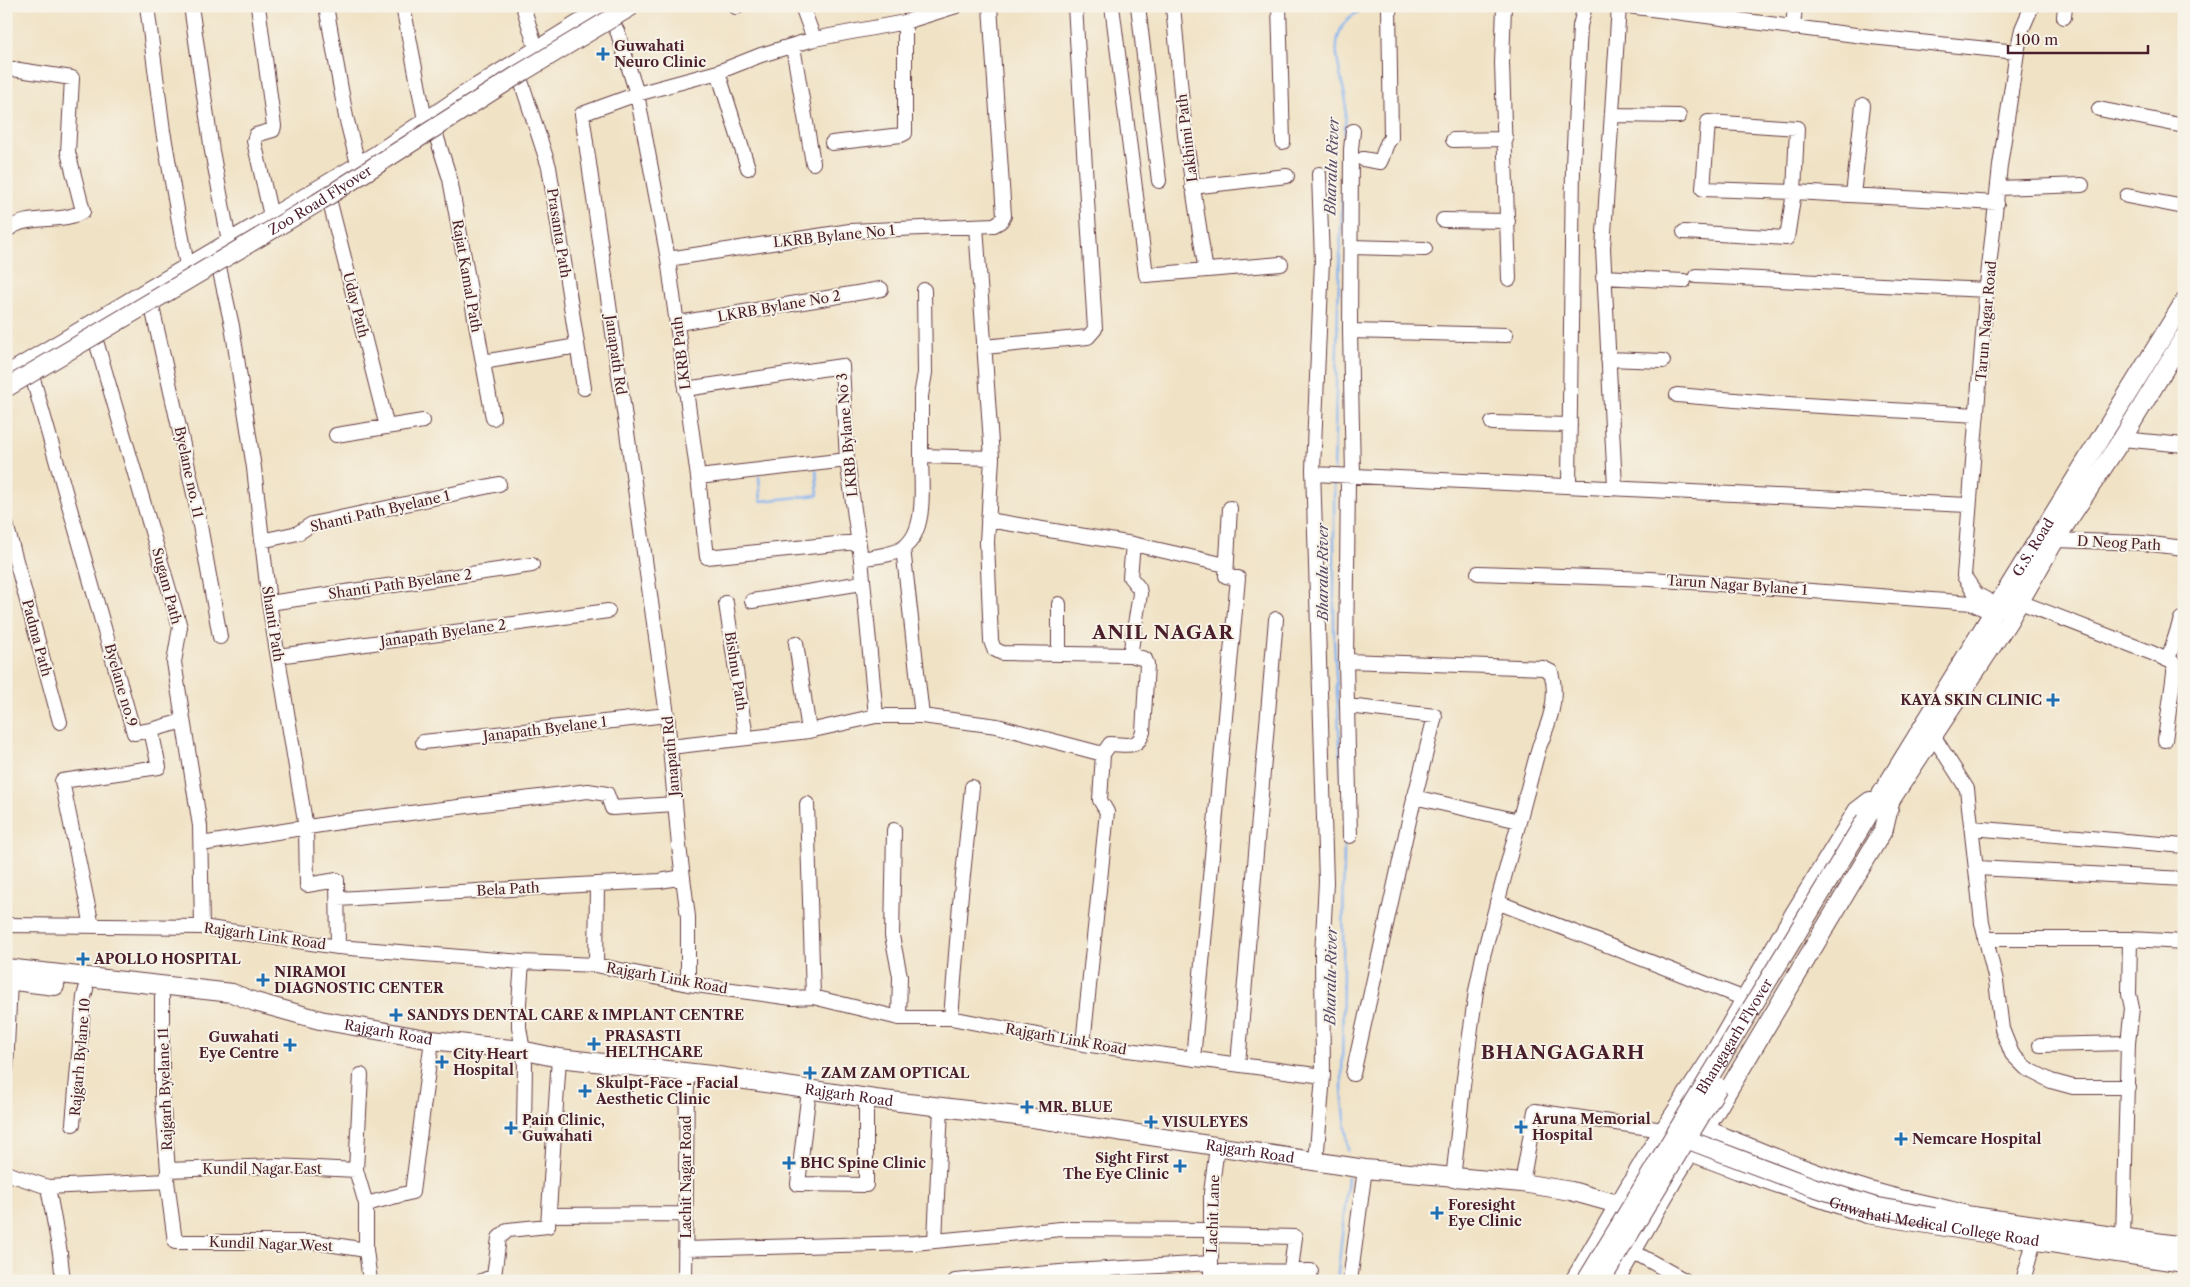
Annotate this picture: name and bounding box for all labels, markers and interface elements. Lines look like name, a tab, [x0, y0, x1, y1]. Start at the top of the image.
scale bar	[2008, 22, 2148, 54]
text: 100 m	[2015, 30, 2058, 49]
place label: Guwahati Neuro Clinic	[614, 37, 706, 71]
marker: Guwahati Neuro Clinic	[596, 47, 610, 61]
street label: Lakhimi Path	[1173, 93, 1201, 183]
water label: Bharalu River	[1320, 116, 1343, 216]
street label: Zoo Road Flyover	[265, 161, 375, 239]
street label: Prasanta Path	[543, 187, 575, 279]
street label: Rajat Kamal Path	[448, 218, 486, 334]
street label: LKRB Bylane No 1	[772, 221, 896, 251]
street label: Tarun Nagar Road	[1972, 260, 2000, 382]
street label: Uday Path	[339, 270, 373, 340]
street label: LKRB Bylane No 2	[716, 286, 842, 326]
street label: Janapath Rd	[601, 312, 631, 397]
street label: LKRB Path	[668, 315, 694, 391]
street label: LKRB Bylane No 3	[833, 372, 861, 498]
street label: Byelane no. 11	[171, 425, 208, 520]
street label: Shanti Path Byelane 1	[308, 486, 452, 536]
street label: G.S. Road	[2008, 514, 2058, 580]
water label: Bharalu River	[1313, 522, 1332, 622]
street label: D Neog Path	[2077, 532, 2162, 554]
street label: Sugam Path	[148, 546, 186, 627]
street label: Shanti Path Byelane 2	[327, 565, 473, 603]
street label: Tarun Nagar Bylane 1	[1666, 571, 1808, 599]
street label: Shanti Path	[258, 585, 288, 663]
street label: Padma Path	[18, 597, 56, 679]
street label: Janapath Byelane 2	[377, 615, 507, 651]
district label: ANIL NAGAR	[1091, 621, 1234, 644]
street label: Bishnu Path	[721, 630, 751, 712]
street label: Byelane no.9	[101, 641, 141, 729]
place label: KAYA SKIN CLINIC	[1900, 691, 2042, 709]
marker: KAYA SKIN CLINIC	[2046, 693, 2060, 707]
street label: Janapath Byelane 1	[480, 712, 608, 746]
street label: Janapath Rd	[658, 715, 684, 799]
street label: Bela Path	[476, 878, 540, 900]
street label: Rajgarh Link Road	[203, 919, 328, 954]
water label: Bharalu River	[1320, 926, 1341, 1026]
place label: APOLLO HOSPITAL	[93, 950, 241, 968]
marker: APOLLO HOSPITAL	[76, 952, 90, 966]
street label: Rajgarh Link Road	[605, 958, 730, 998]
place label: NIRAMOI DIAGNOSTIC CENTER	[274, 963, 445, 997]
marker: NIRAMOI DIAGNOSTIC CENTER	[256, 973, 270, 987]
street label: Bhangagarh Flyover	[1692, 975, 1776, 1098]
street label: Rajgarh Bylane 10	[66, 997, 94, 1117]
place label: SANDYS DENTAL CARE & IMPLANT CENTRE	[407, 1006, 744, 1024]
marker: SANDYS DENTAL CARE & IMPLANT CENTRE	[389, 1008, 403, 1022]
street label: Rajgarh Road	[343, 1015, 434, 1049]
street label: Rajgarh Link Road	[1004, 1019, 1129, 1059]
street label: Rajgarh Byelane 11	[154, 1027, 176, 1151]
place label: PRASASTI HELTHCARE	[605, 1027, 703, 1061]
place label: Guwahati Eye Centre	[199, 1028, 279, 1062]
marker: PRASASTI HELTHCARE	[587, 1037, 601, 1051]
marker: Guwahati Eye Centre	[283, 1038, 297, 1052]
district label: BHANGAGARH	[1481, 1041, 1645, 1064]
place label: City Heart Hospital	[453, 1045, 528, 1079]
marker: City Heart Hospital	[435, 1055, 449, 1069]
place label: ZAM ZAM OPTICAL	[821, 1064, 970, 1082]
marker: ZAM ZAM OPTICAL	[803, 1066, 817, 1080]
place label: Skulpt-Face - Facial Aesthetic Clinic	[595, 1074, 739, 1108]
street label: Rajgarh Road	[803, 1080, 895, 1110]
marker: Skulpt-Face - Facial Aesthetic Clinic	[578, 1084, 592, 1098]
place label: MR. BLUE	[1038, 1098, 1113, 1116]
marker: MR. BLUE	[1020, 1100, 1034, 1114]
place label: Aruna Memorial Hospital	[1531, 1110, 1651, 1144]
place label: Pain Clinic, Guwahati	[522, 1111, 605, 1145]
place label: VISULEYES	[1161, 1113, 1248, 1131]
street label: Lachit Nagar Road	[677, 1115, 695, 1238]
marker: VISULEYES	[1144, 1115, 1158, 1129]
marker: Aruna Memorial Hospital	[1514, 1120, 1528, 1134]
marker: Pain Clinic, Guwahati	[504, 1121, 518, 1135]
place label: Nemcare Hospital	[1912, 1130, 2041, 1148]
marker: Nemcare Hospital	[1894, 1132, 1908, 1146]
street label: Rajgarh Road	[1204, 1136, 1296, 1167]
place label: Sight First The Eye Clinic	[1063, 1149, 1169, 1183]
place label: BHC Spine Clinic	[800, 1154, 926, 1172]
marker: BHC Spine Clinic	[782, 1156, 796, 1170]
marker: Sight First The Eye Clinic	[1173, 1159, 1187, 1173]
street label: Kundil Nagar East	[202, 1160, 322, 1178]
street label: Lachit Lane	[1203, 1174, 1223, 1254]
street label: Guwahati Medical College Road	[1827, 1193, 2041, 1250]
place label: Foresight Eye Clinic	[1448, 1196, 1522, 1230]
marker: Foresight Eye Clinic	[1430, 1206, 1444, 1220]
street label: Kundil Nagar West	[209, 1233, 333, 1255]

